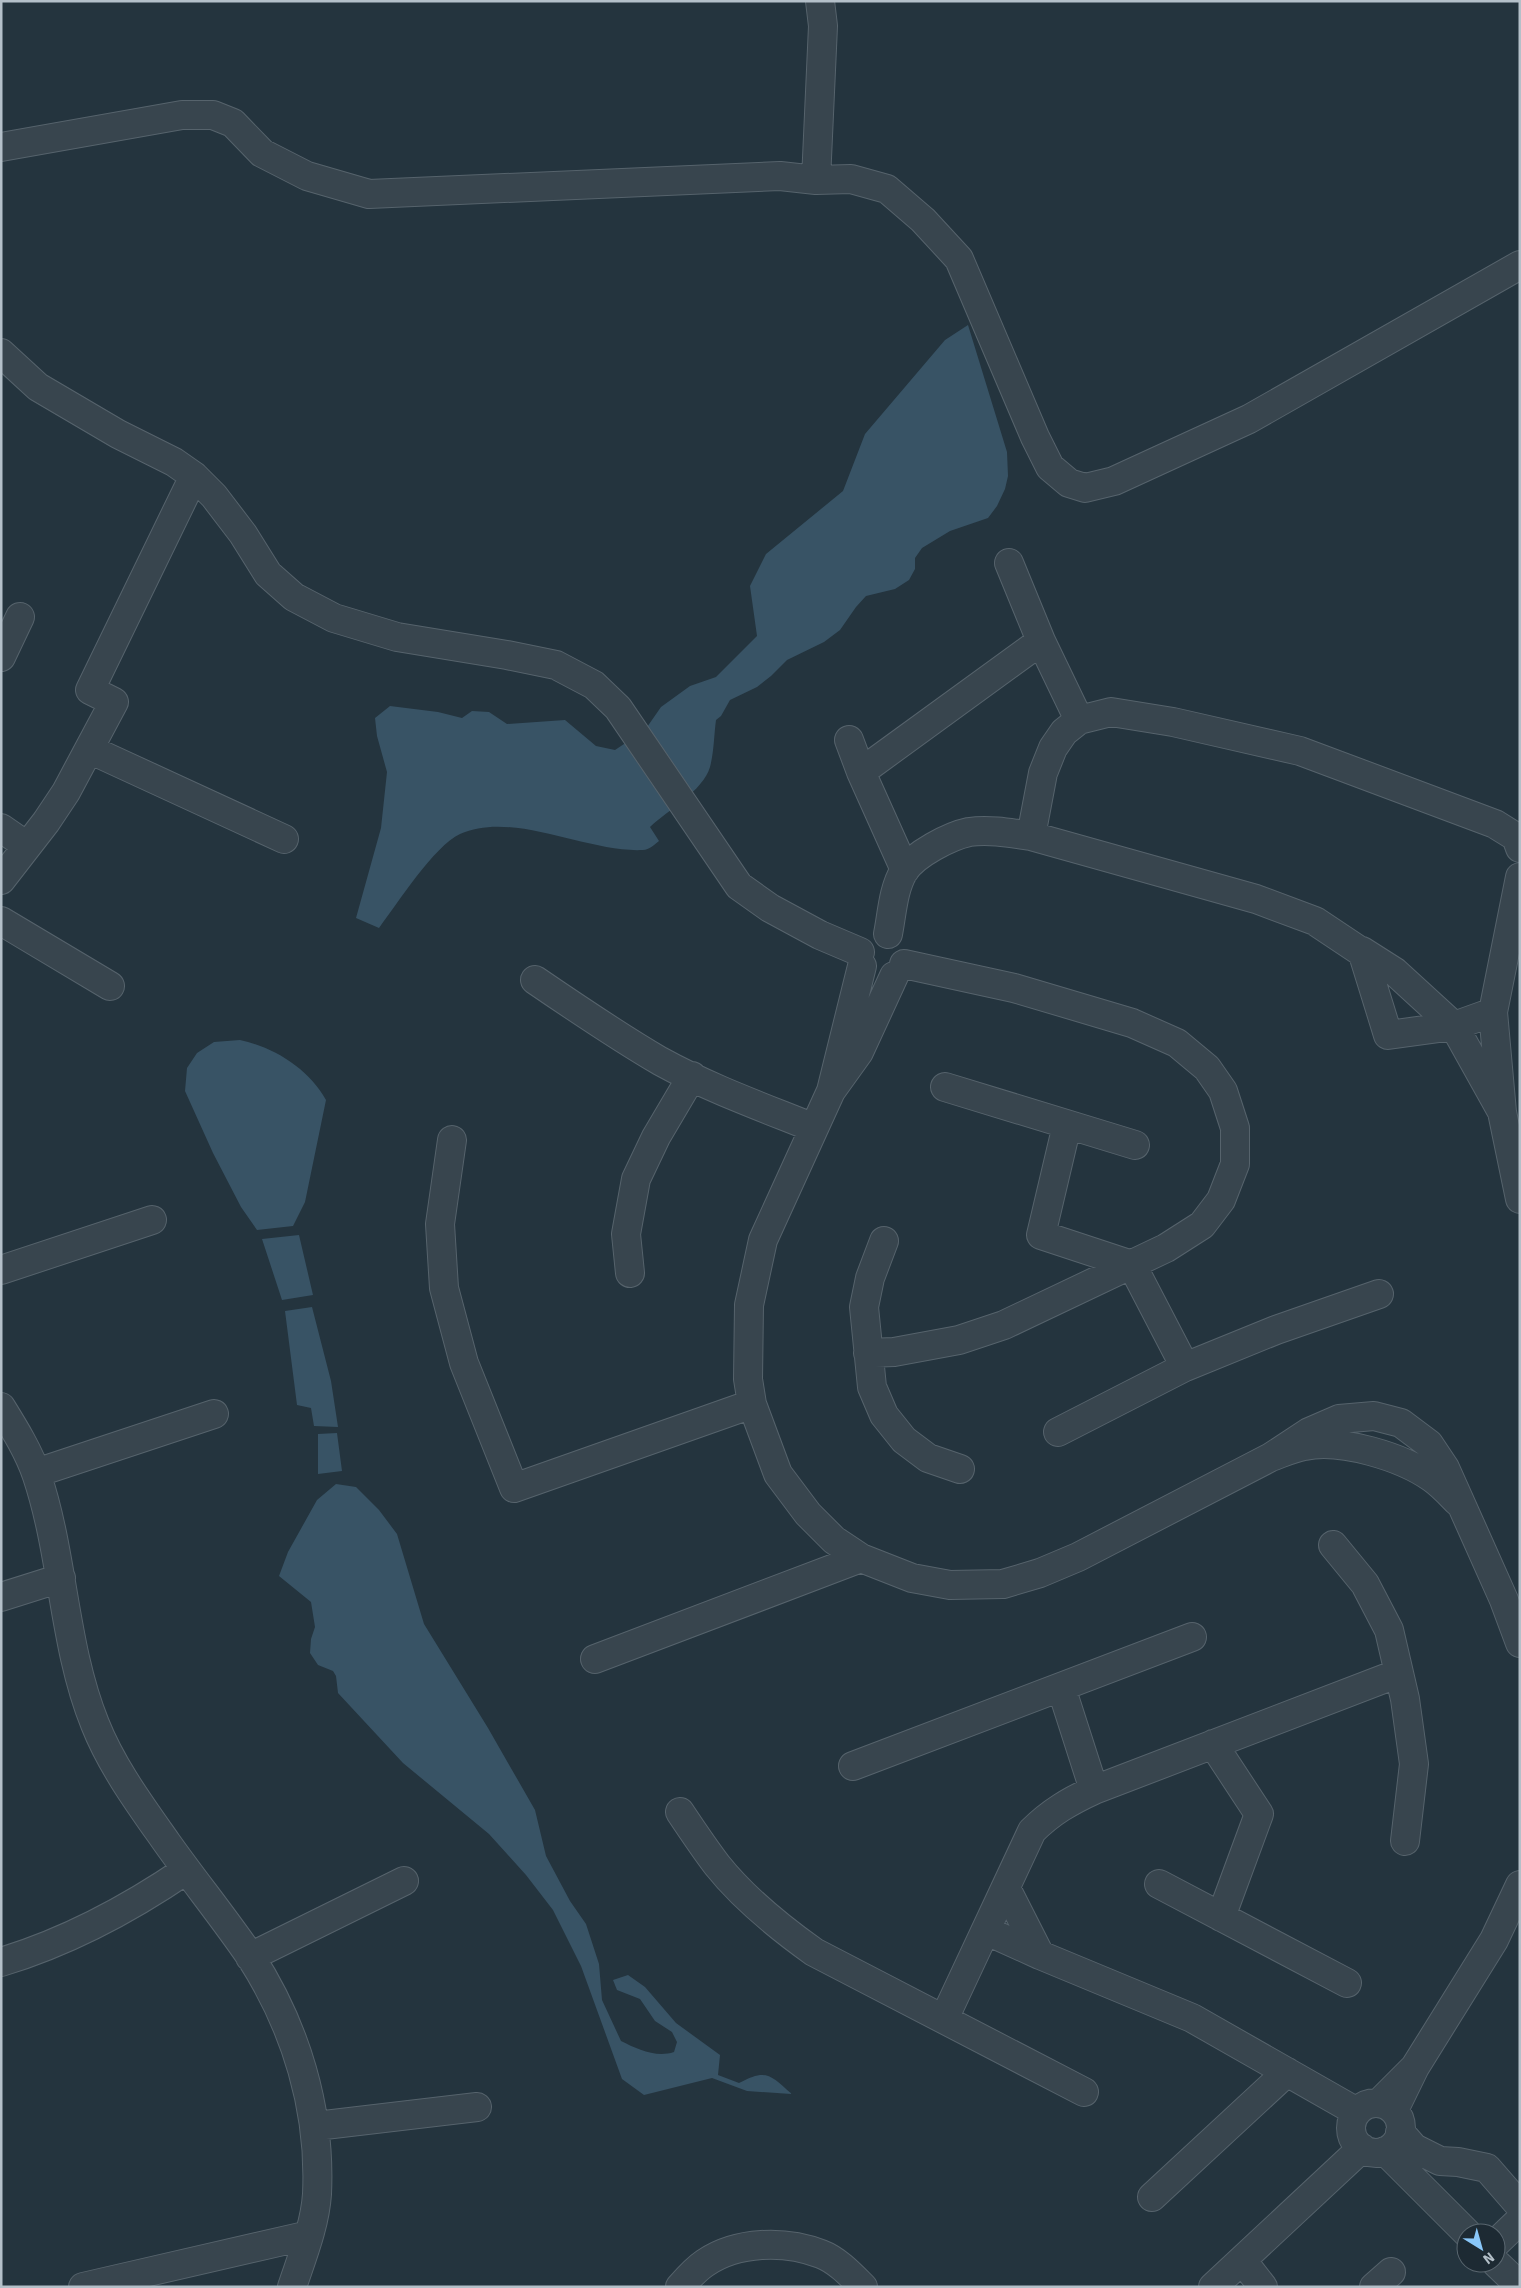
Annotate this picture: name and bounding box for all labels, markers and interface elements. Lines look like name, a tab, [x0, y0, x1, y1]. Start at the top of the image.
north arrow	[1456, 2223, 1506, 2273]
text: N	[1480, 2248, 1498, 2268]

